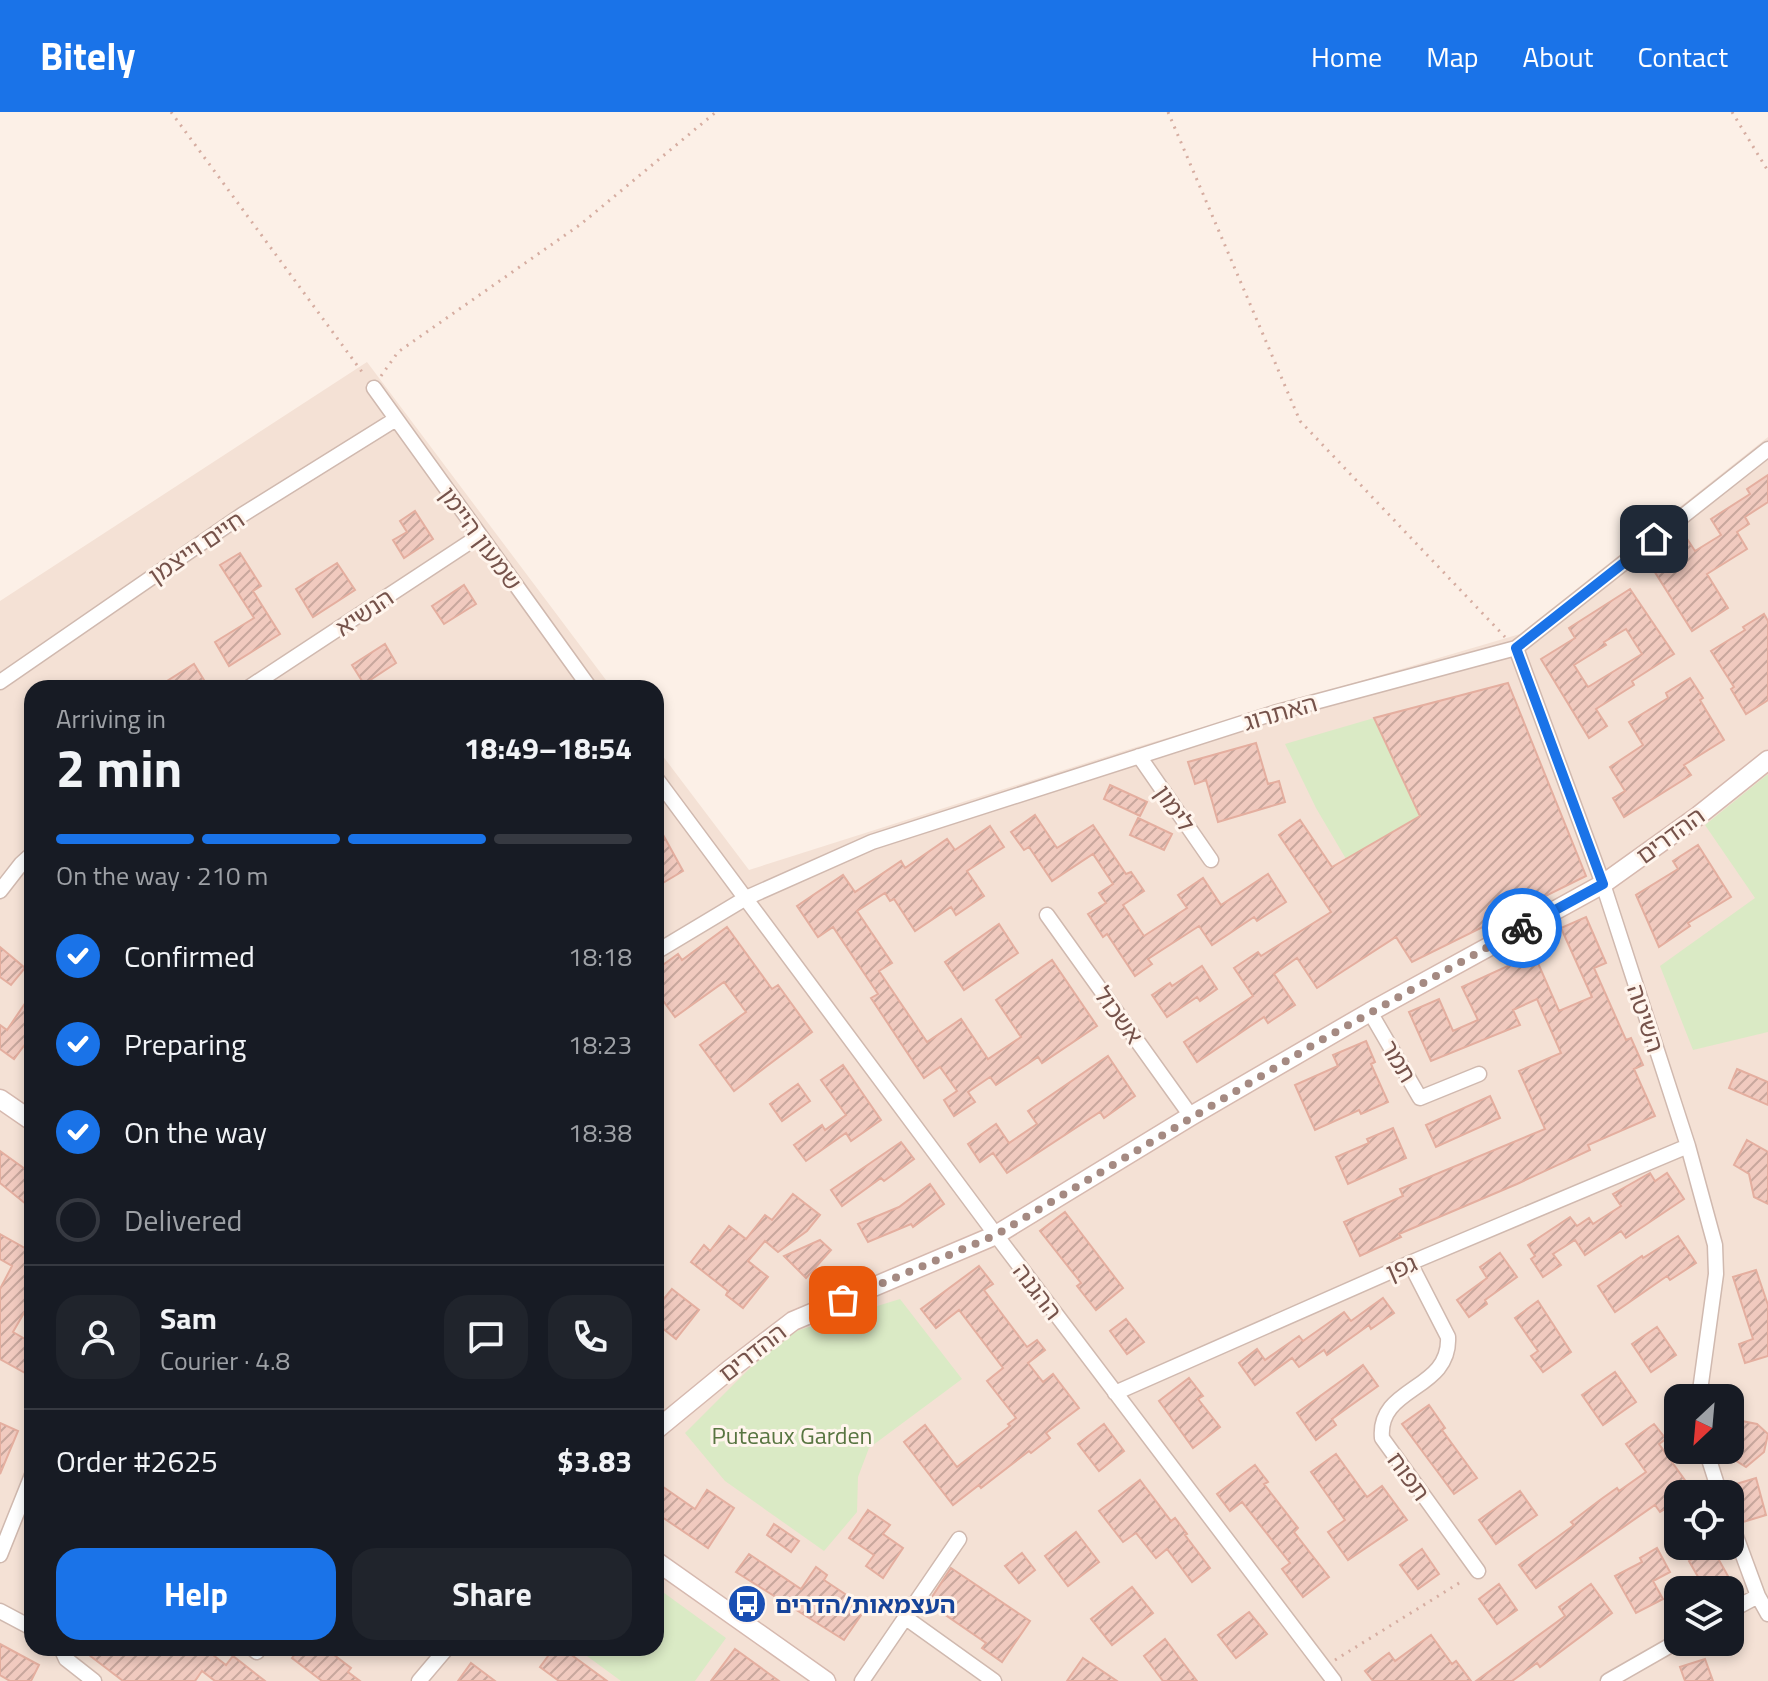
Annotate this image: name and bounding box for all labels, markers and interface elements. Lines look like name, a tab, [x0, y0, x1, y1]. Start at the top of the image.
text: Bitely	[40, 27, 135, 85]
text: Home	[1311, 35, 1382, 78]
text: Map	[1426, 35, 1479, 78]
text: About	[1523, 35, 1593, 78]
text: Contact	[1637, 35, 1728, 78]
street label: שמעון היימן	[431, 479, 531, 597]
street label: חיים וייצמן	[141, 501, 251, 593]
pin	[1620, 505, 1688, 573]
icon: home	[1632, 517, 1676, 561]
street label: הנשיא	[327, 579, 401, 645]
street label: האתרוג	[1239, 684, 1321, 740]
text: Arriving in	[56, 699, 166, 738]
text: 18:49–18:54	[464, 725, 632, 771]
text: 2 min	[56, 728, 182, 807]
street label: לימון	[1146, 777, 1204, 839]
street label: ההדרים	[1628, 798, 1712, 872]
text: On the way · 210 m	[56, 856, 268, 895]
courier	[1482, 888, 1562, 968]
icon: bike	[1500, 906, 1544, 950]
text: Confirmed	[124, 933, 255, 979]
icon: check	[56, 934, 100, 978]
text: 18:18	[568, 937, 632, 976]
street label: אשכול	[1086, 979, 1152, 1051]
street label: השיטה	[1618, 979, 1674, 1057]
text: Preparing	[124, 1021, 246, 1067]
icon: check	[56, 1022, 100, 1066]
text: 18:23	[568, 1025, 632, 1064]
street label: תמר	[1372, 1033, 1426, 1089]
text: On the way	[124, 1109, 267, 1155]
icon: check	[56, 1110, 100, 1154]
text: 18:38	[568, 1113, 632, 1152]
text: Delivered	[124, 1197, 242, 1243]
street label: גפן	[1380, 1244, 1422, 1290]
street label: ההגנה	[1005, 1255, 1071, 1327]
pin	[809, 1266, 877, 1334]
icon: bag	[821, 1278, 865, 1322]
button: person	[56, 1295, 140, 1379]
text: Sam	[160, 1295, 217, 1341]
button: chat	[444, 1295, 528, 1379]
button: phone	[548, 1295, 632, 1379]
street label: ההדרים	[710, 1314, 794, 1390]
text: Courier · 4.8	[160, 1341, 290, 1380]
north arrow	[1664, 1384, 1744, 1464]
map controls	[1664, 1384, 1744, 1656]
park label: Puteaux Garden	[712, 1417, 872, 1453]
text: Order #2625	[56, 1438, 218, 1484]
text: $3.83	[557, 1438, 632, 1484]
street label: תפוח	[1379, 1444, 1439, 1508]
button: locate	[1664, 1480, 1744, 1560]
button: Help	[56, 1548, 336, 1640]
button: Share	[352, 1548, 632, 1640]
button: layers	[1664, 1576, 1744, 1656]
bus stop icon: העצמאות/הדרים	[726, 1583, 768, 1625]
place label: העצמאות/הדרים	[775, 1586, 956, 1622]

